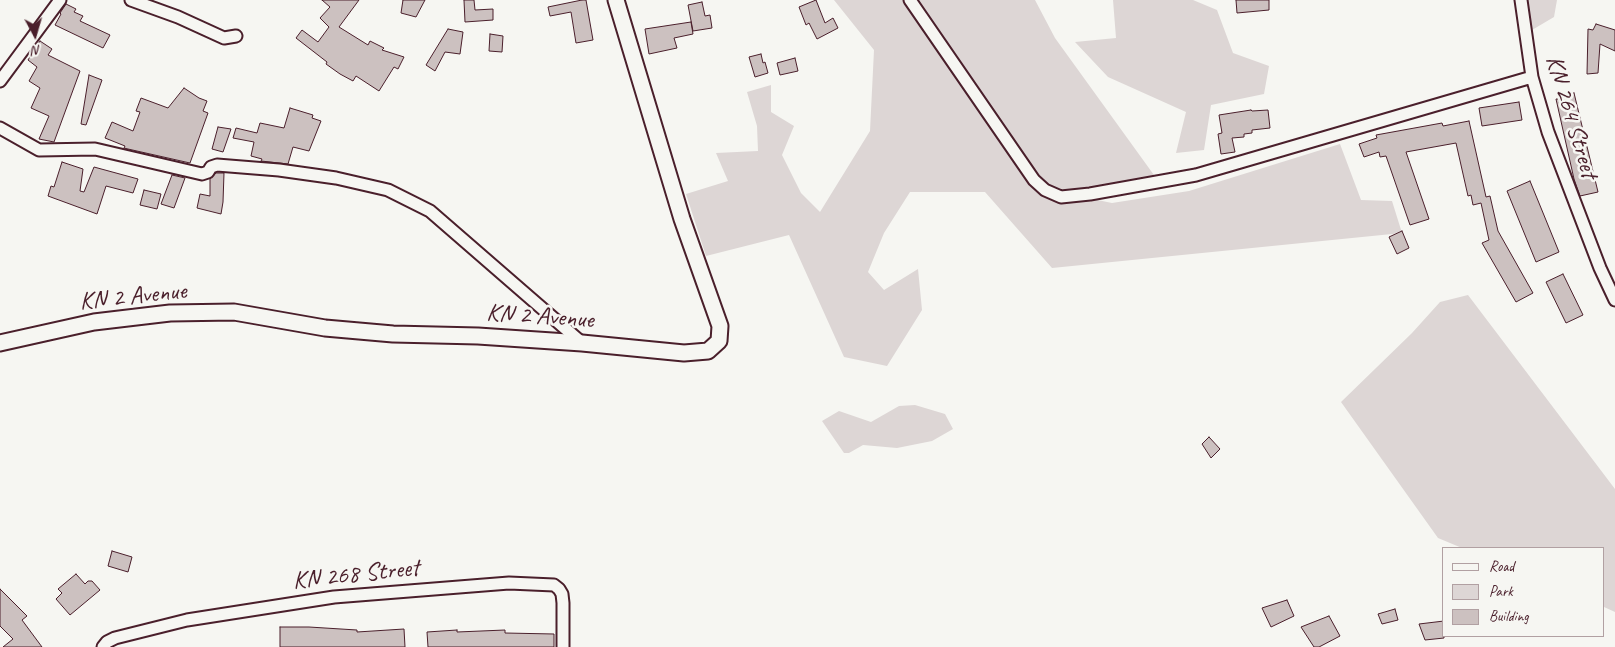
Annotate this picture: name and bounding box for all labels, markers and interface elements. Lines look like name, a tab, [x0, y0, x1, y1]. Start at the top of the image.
north arrow	[10, 10, 60, 60]
text: N	[31, 42, 42, 59]
street label: KN 264 Street	[1538, 52, 1604, 182]
street label: KN 2 Avenue	[78, 276, 188, 318]
street label: KN 2 Avenue	[485, 298, 595, 336]
legend	[1442, 547, 1605, 637]
street label: KN 268 Street	[291, 553, 421, 597]
text: Road	[1489, 557, 1514, 576]
text: Park	[1489, 582, 1513, 601]
text: Building	[1489, 607, 1528, 626]

